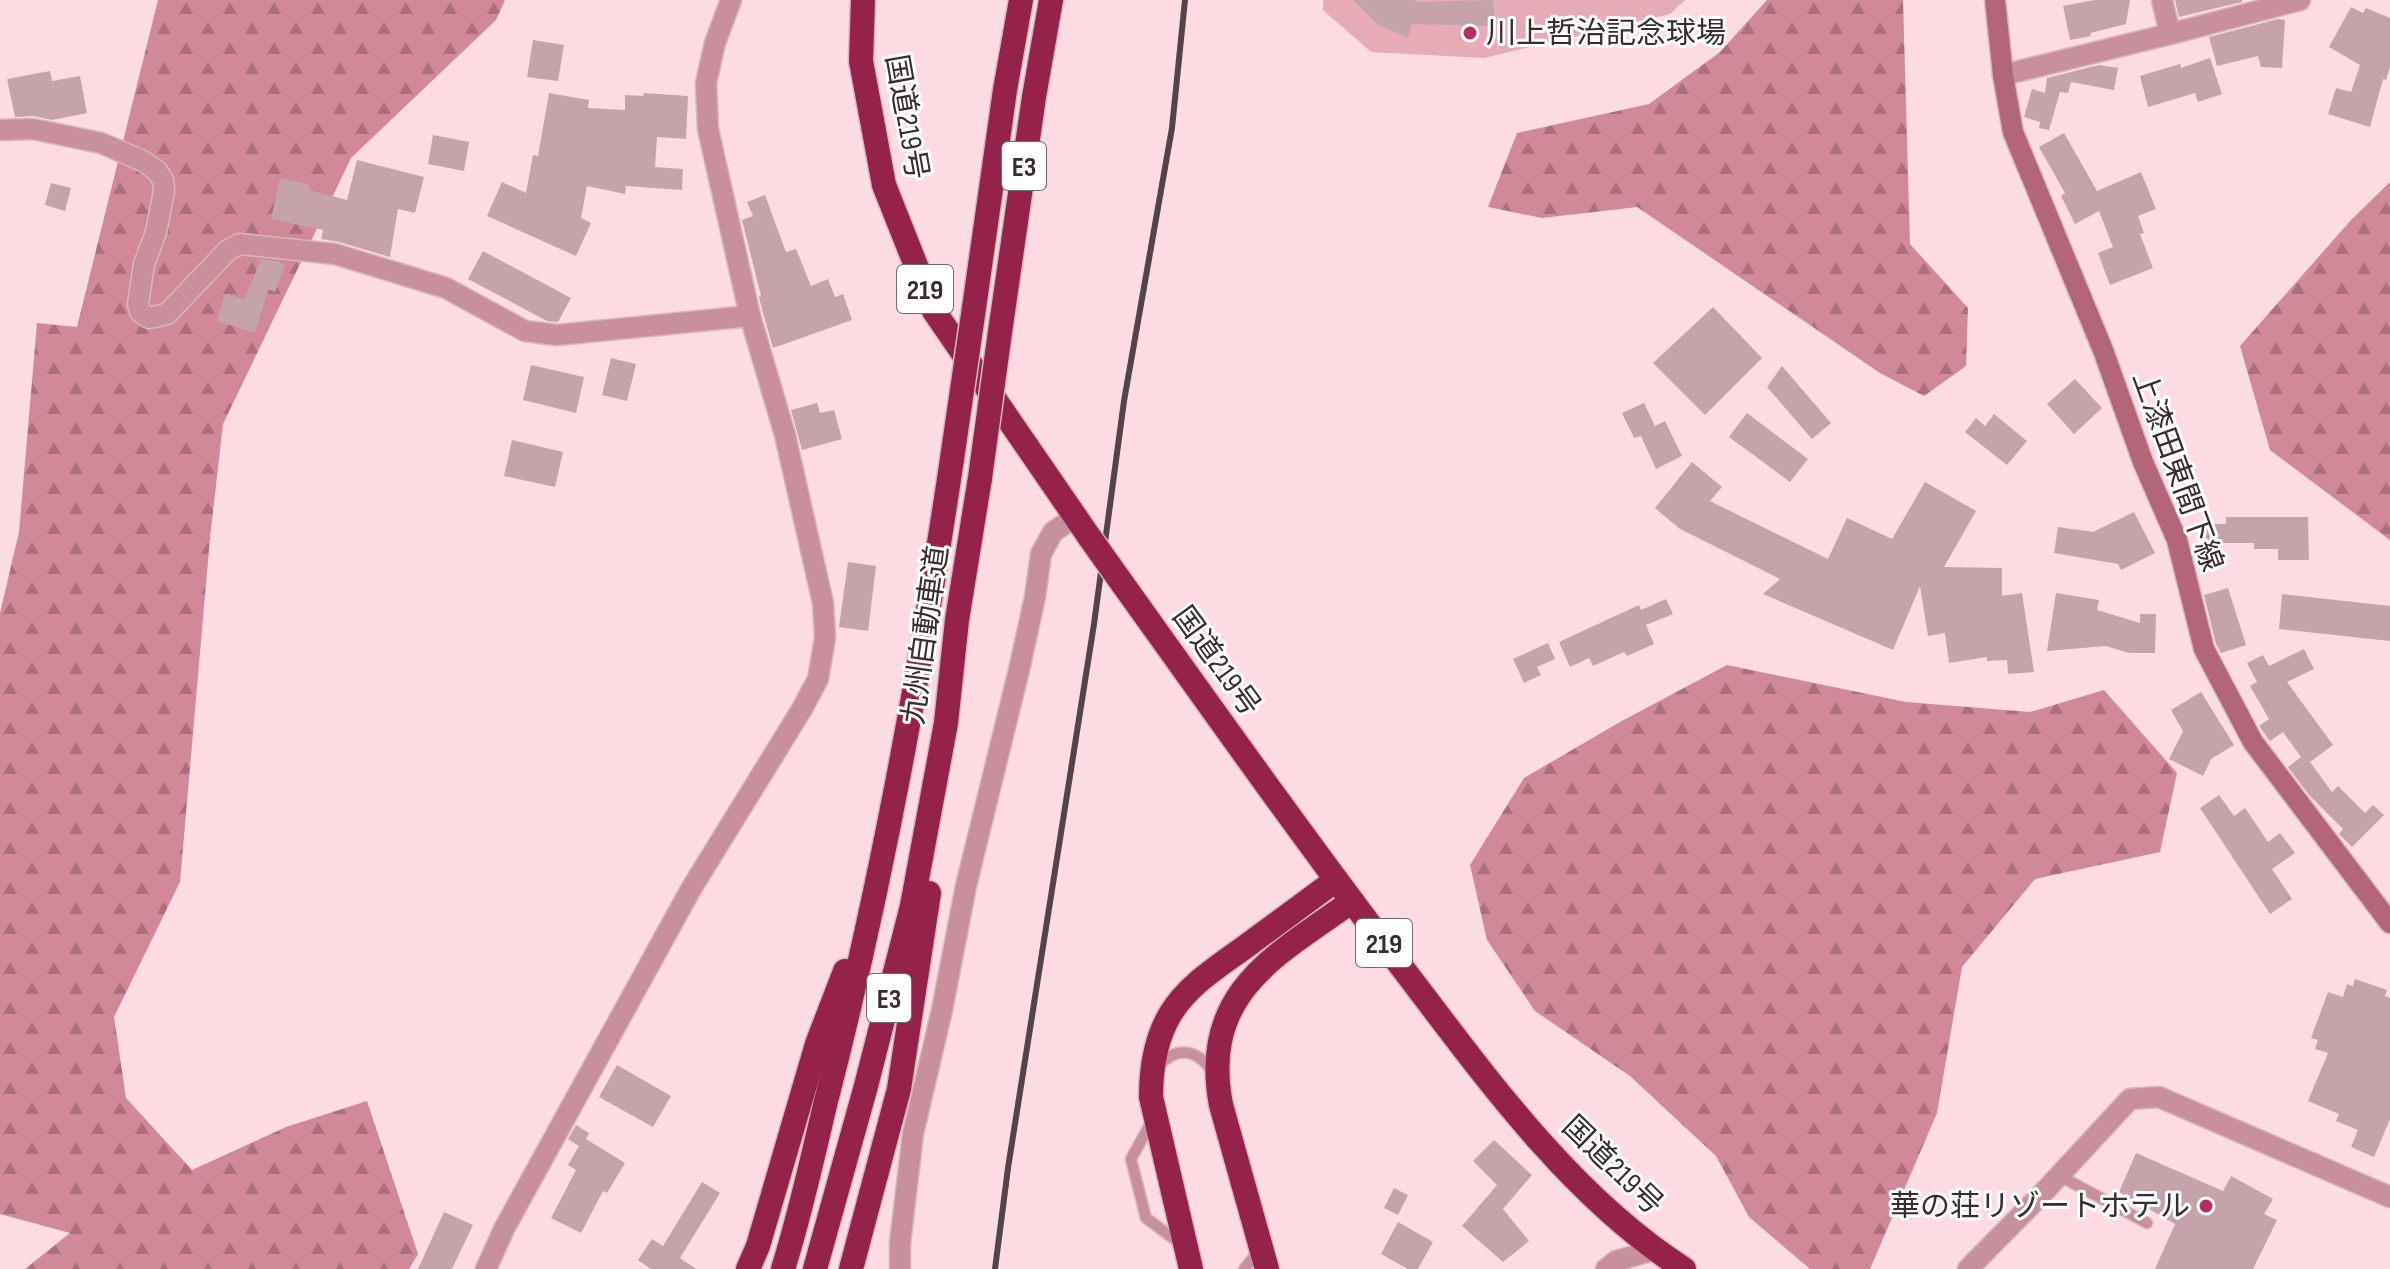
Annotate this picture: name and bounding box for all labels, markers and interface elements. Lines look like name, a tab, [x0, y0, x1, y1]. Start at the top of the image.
place label: 川上哲治記念球場	[1486, 16, 1726, 52]
marker: 川上哲治記念球場	[1461, 24, 1479, 42]
street label: 国道219号	[877, 52, 935, 182]
road number: E3	[1002, 142, 1046, 190]
road number: 219	[897, 265, 953, 313]
street label: 上漆田東間下線	[2124, 367, 2230, 576]
street label: 九州自動車道	[896, 544, 956, 727]
street label: 国道219号	[1165, 600, 1268, 723]
road number: 219	[1356, 919, 1412, 967]
road number: E3	[867, 974, 911, 1022]
street label: 国道219号	[1554, 1109, 1670, 1223]
place label: 華の荘リゾートホテル	[1890, 1189, 2190, 1225]
marker: 華の荘リゾートホテル	[2197, 1197, 2215, 1215]

